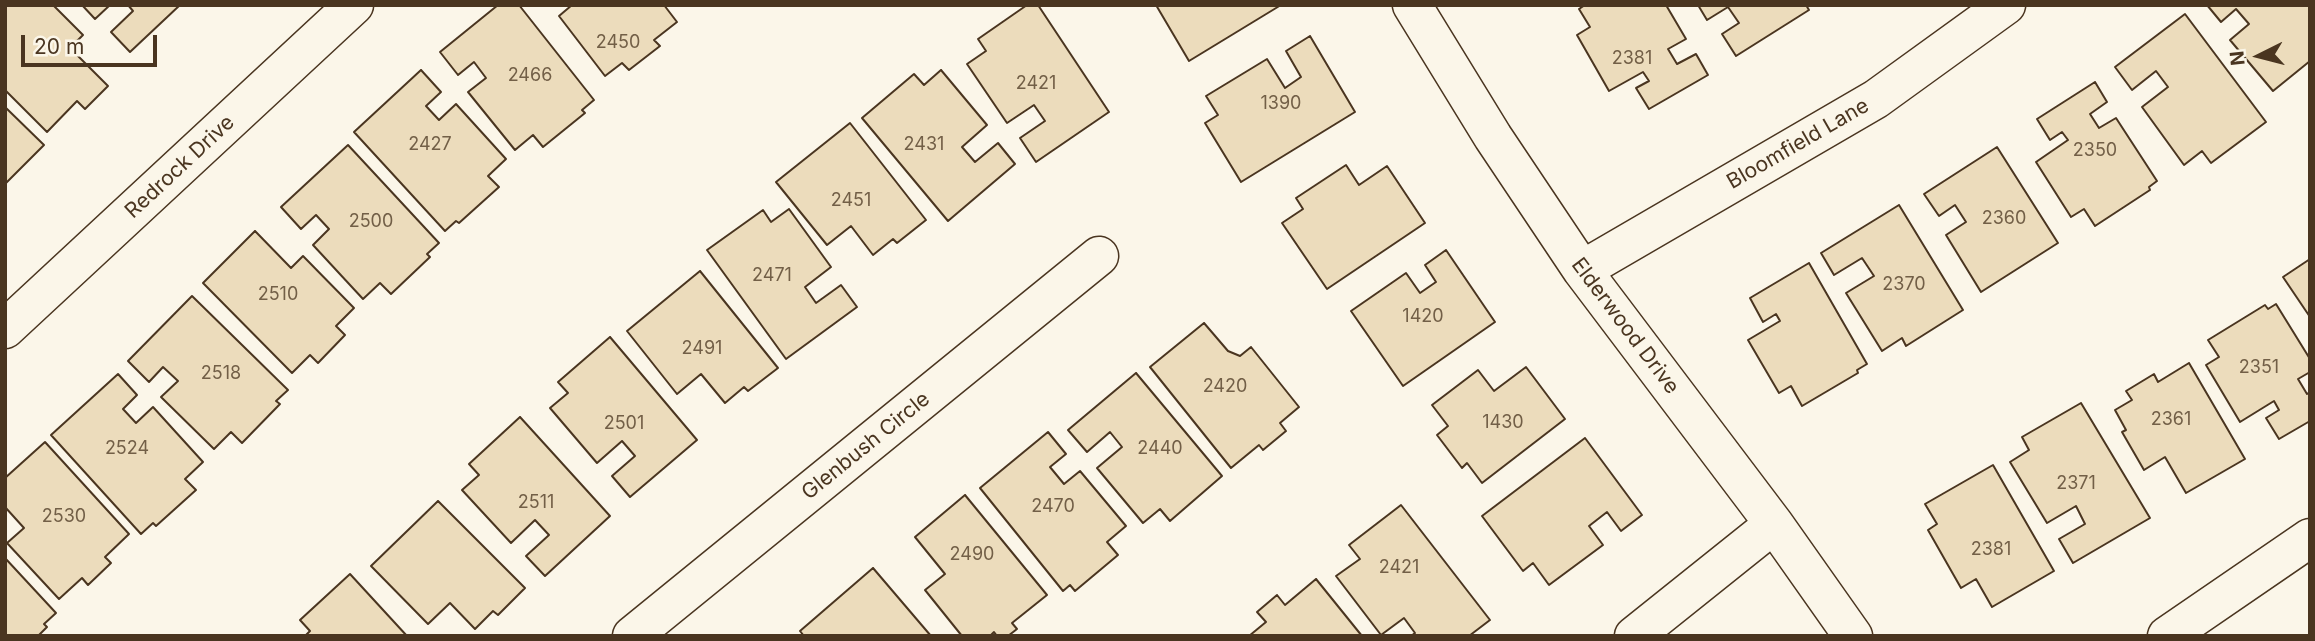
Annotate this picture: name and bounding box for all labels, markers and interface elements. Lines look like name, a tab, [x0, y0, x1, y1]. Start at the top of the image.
scale bar	[24, 21, 161, 65]
north arrow	[2224, 21, 2294, 91]
house number: 2450	[596, 32, 640, 54]
text: 20 m	[34, 34, 84, 59]
house number: 2381	[1612, 48, 1652, 70]
text: N	[2225, 50, 2250, 67]
house number: 2466	[508, 65, 552, 87]
house number: 2421	[1016, 73, 1056, 95]
house number: 1390	[1261, 93, 1301, 115]
street label: Bloomfield Lane	[1723, 93, 1873, 195]
street label: Redrock Drive	[120, 110, 240, 224]
house number: 2427	[408, 134, 452, 156]
house number: 2431	[904, 134, 944, 156]
house number: 2350	[2073, 140, 2117, 162]
house number: 2451	[831, 190, 871, 212]
house number: 2360	[1982, 208, 2026, 230]
house number: 2500	[349, 211, 393, 233]
street label: Elderwood Drive	[1566, 253, 1684, 399]
house number: 2471	[752, 265, 792, 287]
house number: 2370	[1882, 274, 1926, 296]
house number: 2510	[258, 284, 298, 306]
house number: 1420	[1402, 306, 1444, 328]
house number: 2491	[682, 338, 722, 360]
house number: 2351	[2239, 357, 2279, 379]
house number: 2518	[201, 363, 241, 385]
house number: 2420	[1203, 376, 1247, 398]
street label: Glenbush Circle	[797, 387, 935, 505]
house number: 2361	[2151, 409, 2191, 431]
house number: 1430	[1482, 412, 1524, 434]
house number: 2501	[604, 413, 644, 435]
house number: 2524	[105, 438, 149, 460]
house number: 2440	[1137, 438, 1183, 460]
house number: 2371	[2056, 473, 2096, 495]
house number: 2511	[518, 492, 554, 514]
house number: 2470	[1031, 496, 1075, 518]
house number: 2530	[42, 506, 86, 528]
house number: 2381	[1971, 539, 2011, 561]
house number: 2490	[950, 544, 994, 566]
house number: 2421	[1379, 557, 1419, 579]

